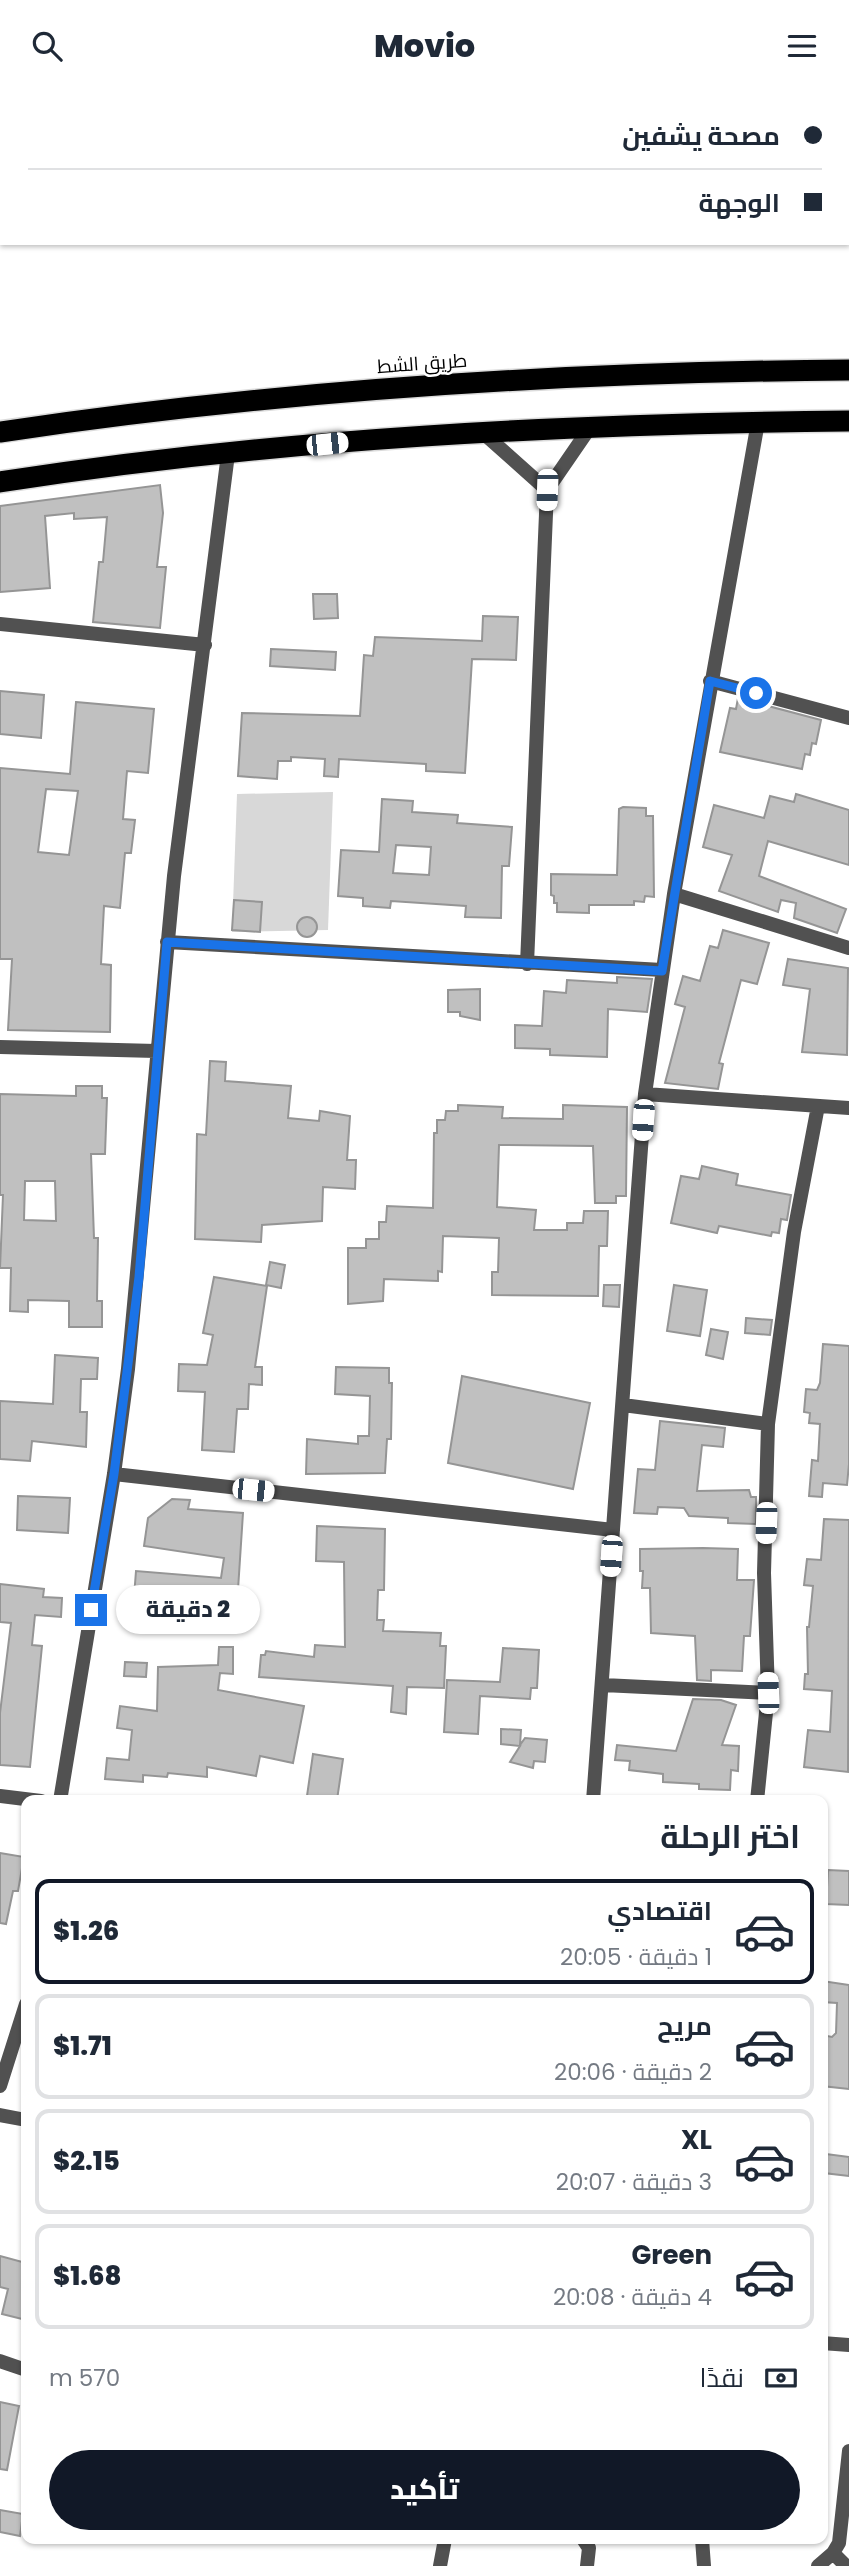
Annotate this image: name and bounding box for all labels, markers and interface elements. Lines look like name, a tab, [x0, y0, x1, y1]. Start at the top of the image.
text: Movio	[374, 23, 475, 68]
icon: search	[28, 27, 66, 65]
icon: menu	[783, 27, 821, 65]
text: مصحة يشفين	[622, 118, 780, 154]
text: الوجهة	[699, 185, 780, 221]
street label: طريق الشط	[376, 347, 468, 380]
car	[306, 431, 349, 457]
car	[536, 469, 559, 511]
route start	[740, 677, 772, 709]
car	[632, 1098, 655, 1142]
car	[232, 1477, 275, 1503]
car	[755, 1502, 778, 1544]
car	[600, 1534, 623, 1578]
callout: 2 دقيقة	[116, 1585, 259, 1635]
text: 2 دقيقة	[146, 1593, 230, 1625]
route end	[75, 1594, 107, 1626]
car	[757, 1672, 780, 1714]
text: اختر الرحلة	[660, 1814, 800, 1859]
text: اقتصادي	[607, 1893, 712, 1929]
icon: car	[733, 1900, 796, 1963]
text: $1.26	[53, 1913, 119, 1949]
text: 1 دقيقة · 20:05	[560, 1941, 712, 1973]
text: مريح	[657, 2008, 712, 2044]
icon: car	[733, 2015, 796, 2078]
text: $1.71	[53, 2028, 112, 2064]
text: 2 دقيقة · 20:06	[554, 2056, 712, 2088]
text: XL	[681, 2122, 712, 2158]
icon: car	[733, 2130, 796, 2193]
text: $2.15	[53, 2143, 120, 2179]
text: 3 دقيقة · 20:07	[556, 2166, 712, 2198]
text: Green	[632, 2237, 712, 2273]
icon: car	[733, 2245, 796, 2308]
text: $1.68	[53, 2258, 122, 2294]
text: 4 دقيقة · 20:08	[553, 2281, 712, 2313]
icon: cash	[762, 2359, 800, 2397]
text: نقدًا	[700, 2360, 744, 2396]
text: 570 m	[49, 2362, 120, 2394]
button: تأكيد	[49, 2450, 800, 2530]

